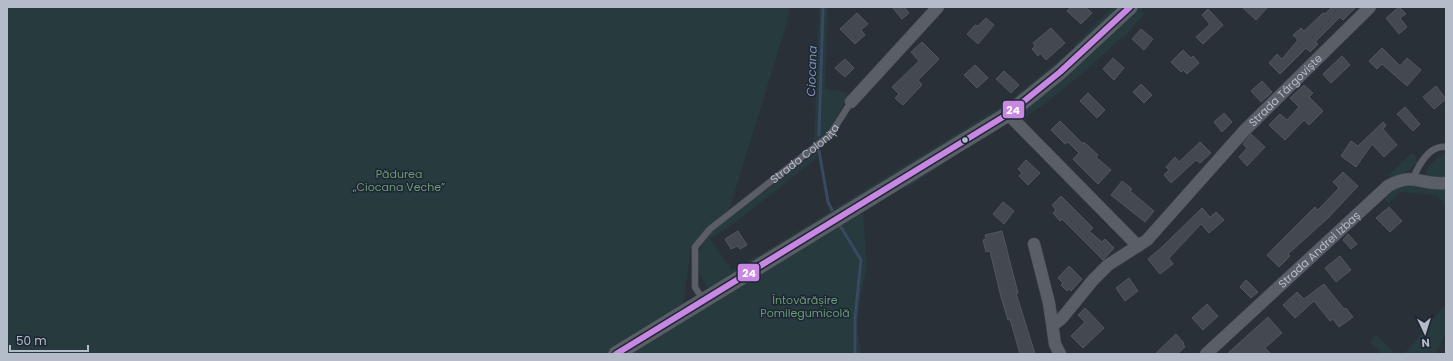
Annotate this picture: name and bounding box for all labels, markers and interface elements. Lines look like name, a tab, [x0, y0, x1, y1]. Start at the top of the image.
water label: Ciocana	[802, 45, 821, 97]
street label: Strada Târgoviște	[1245, 50, 1326, 130]
line badge: 24	[1002, 100, 1025, 119]
text: 24	[1006, 102, 1020, 118]
street label: Strada Colonița	[767, 121, 843, 187]
unlabelled marker	[960, 135, 970, 145]
park label: Pădurea „Ciocana Veche”	[352, 166, 445, 195]
street label: Strada Andrei Izbaș	[1275, 207, 1364, 292]
line badge: 24	[737, 263, 760, 282]
text: 24	[742, 265, 756, 281]
park label: Întovărășire Pomilegumicolă	[760, 292, 850, 321]
north arrow	[1405, 313, 1445, 353]
scale bar	[10, 327, 88, 353]
text: 50 m	[16, 332, 47, 349]
text: N	[1421, 335, 1430, 351]

